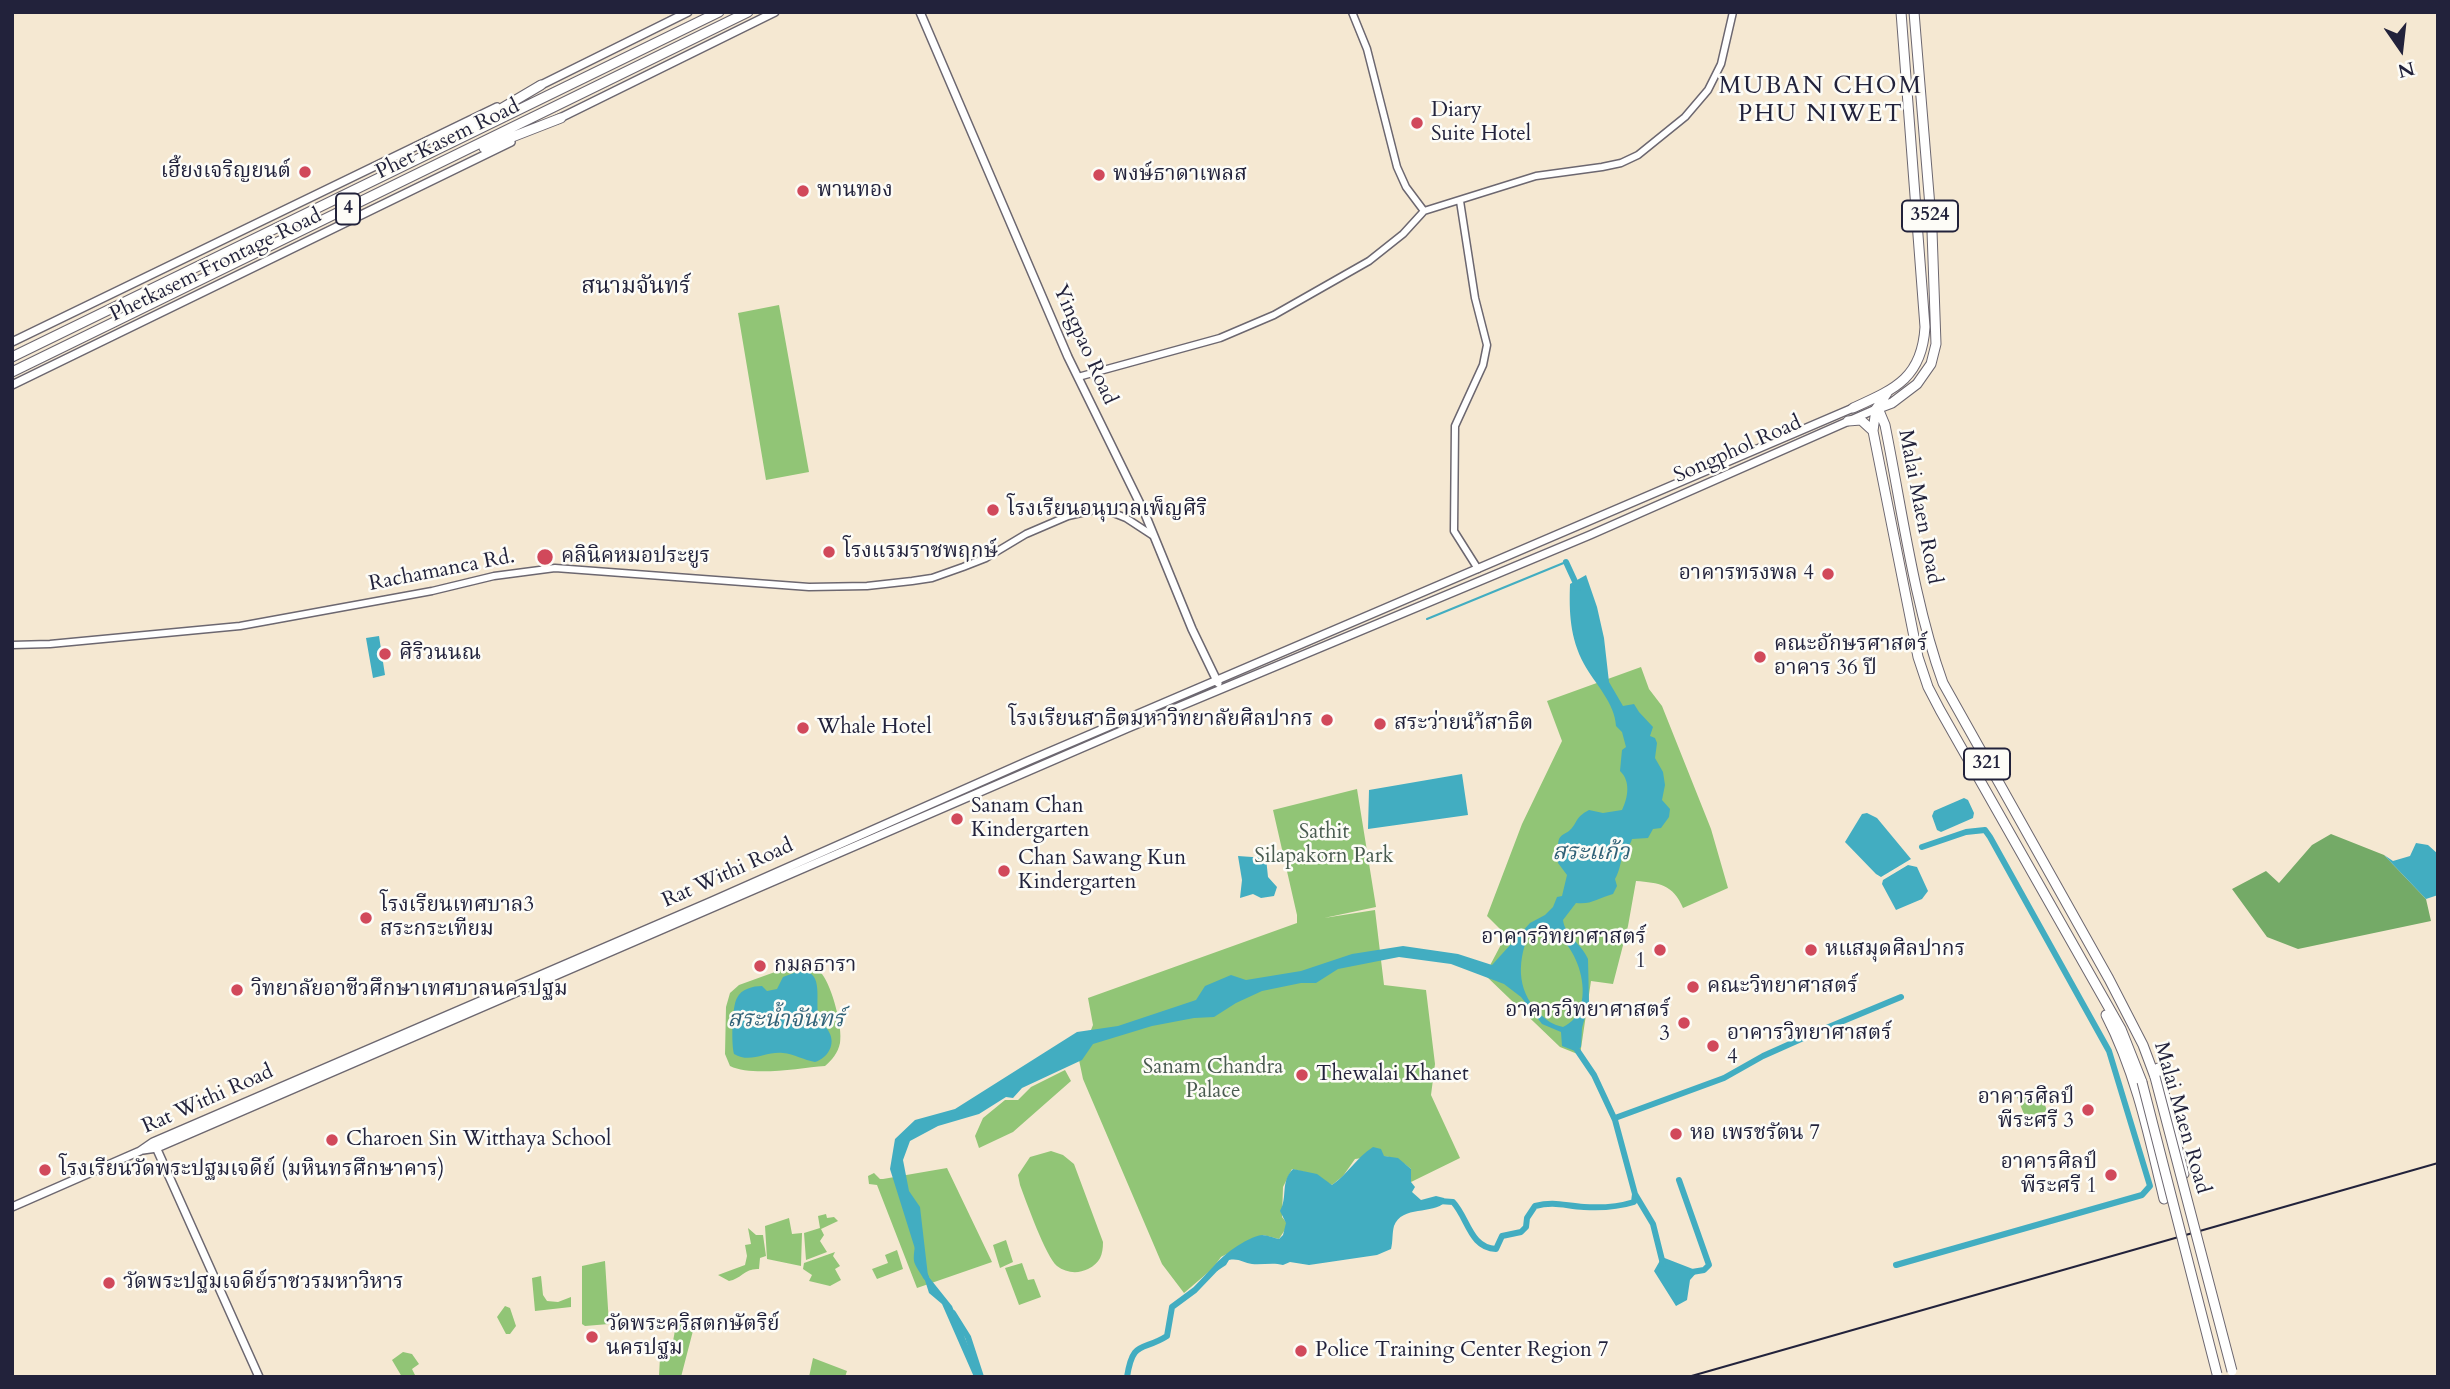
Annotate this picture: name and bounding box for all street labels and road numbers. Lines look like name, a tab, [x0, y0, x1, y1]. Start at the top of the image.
street label: Phet Kasem Road	[372, 94, 524, 186]
road number: 4	[336, 194, 360, 224]
road number: 3524	[1902, 200, 1958, 232]
street label: Phetkasem Frontage Road	[106, 204, 326, 328]
street label: Yingpao Road	[1046, 281, 1122, 409]
street label: Songphol Road	[1670, 411, 1806, 489]
street label: Malai Maen Road	[1892, 428, 1946, 586]
street label: Rachamanca Rd.	[367, 545, 517, 597]
road number: 321	[1964, 748, 2010, 779]
street label: Rat Withi Road	[659, 834, 797, 914]
street label: Malai Maen Road	[2147, 1039, 2215, 1197]
street label: Rat Withi Road	[139, 1060, 277, 1140]

